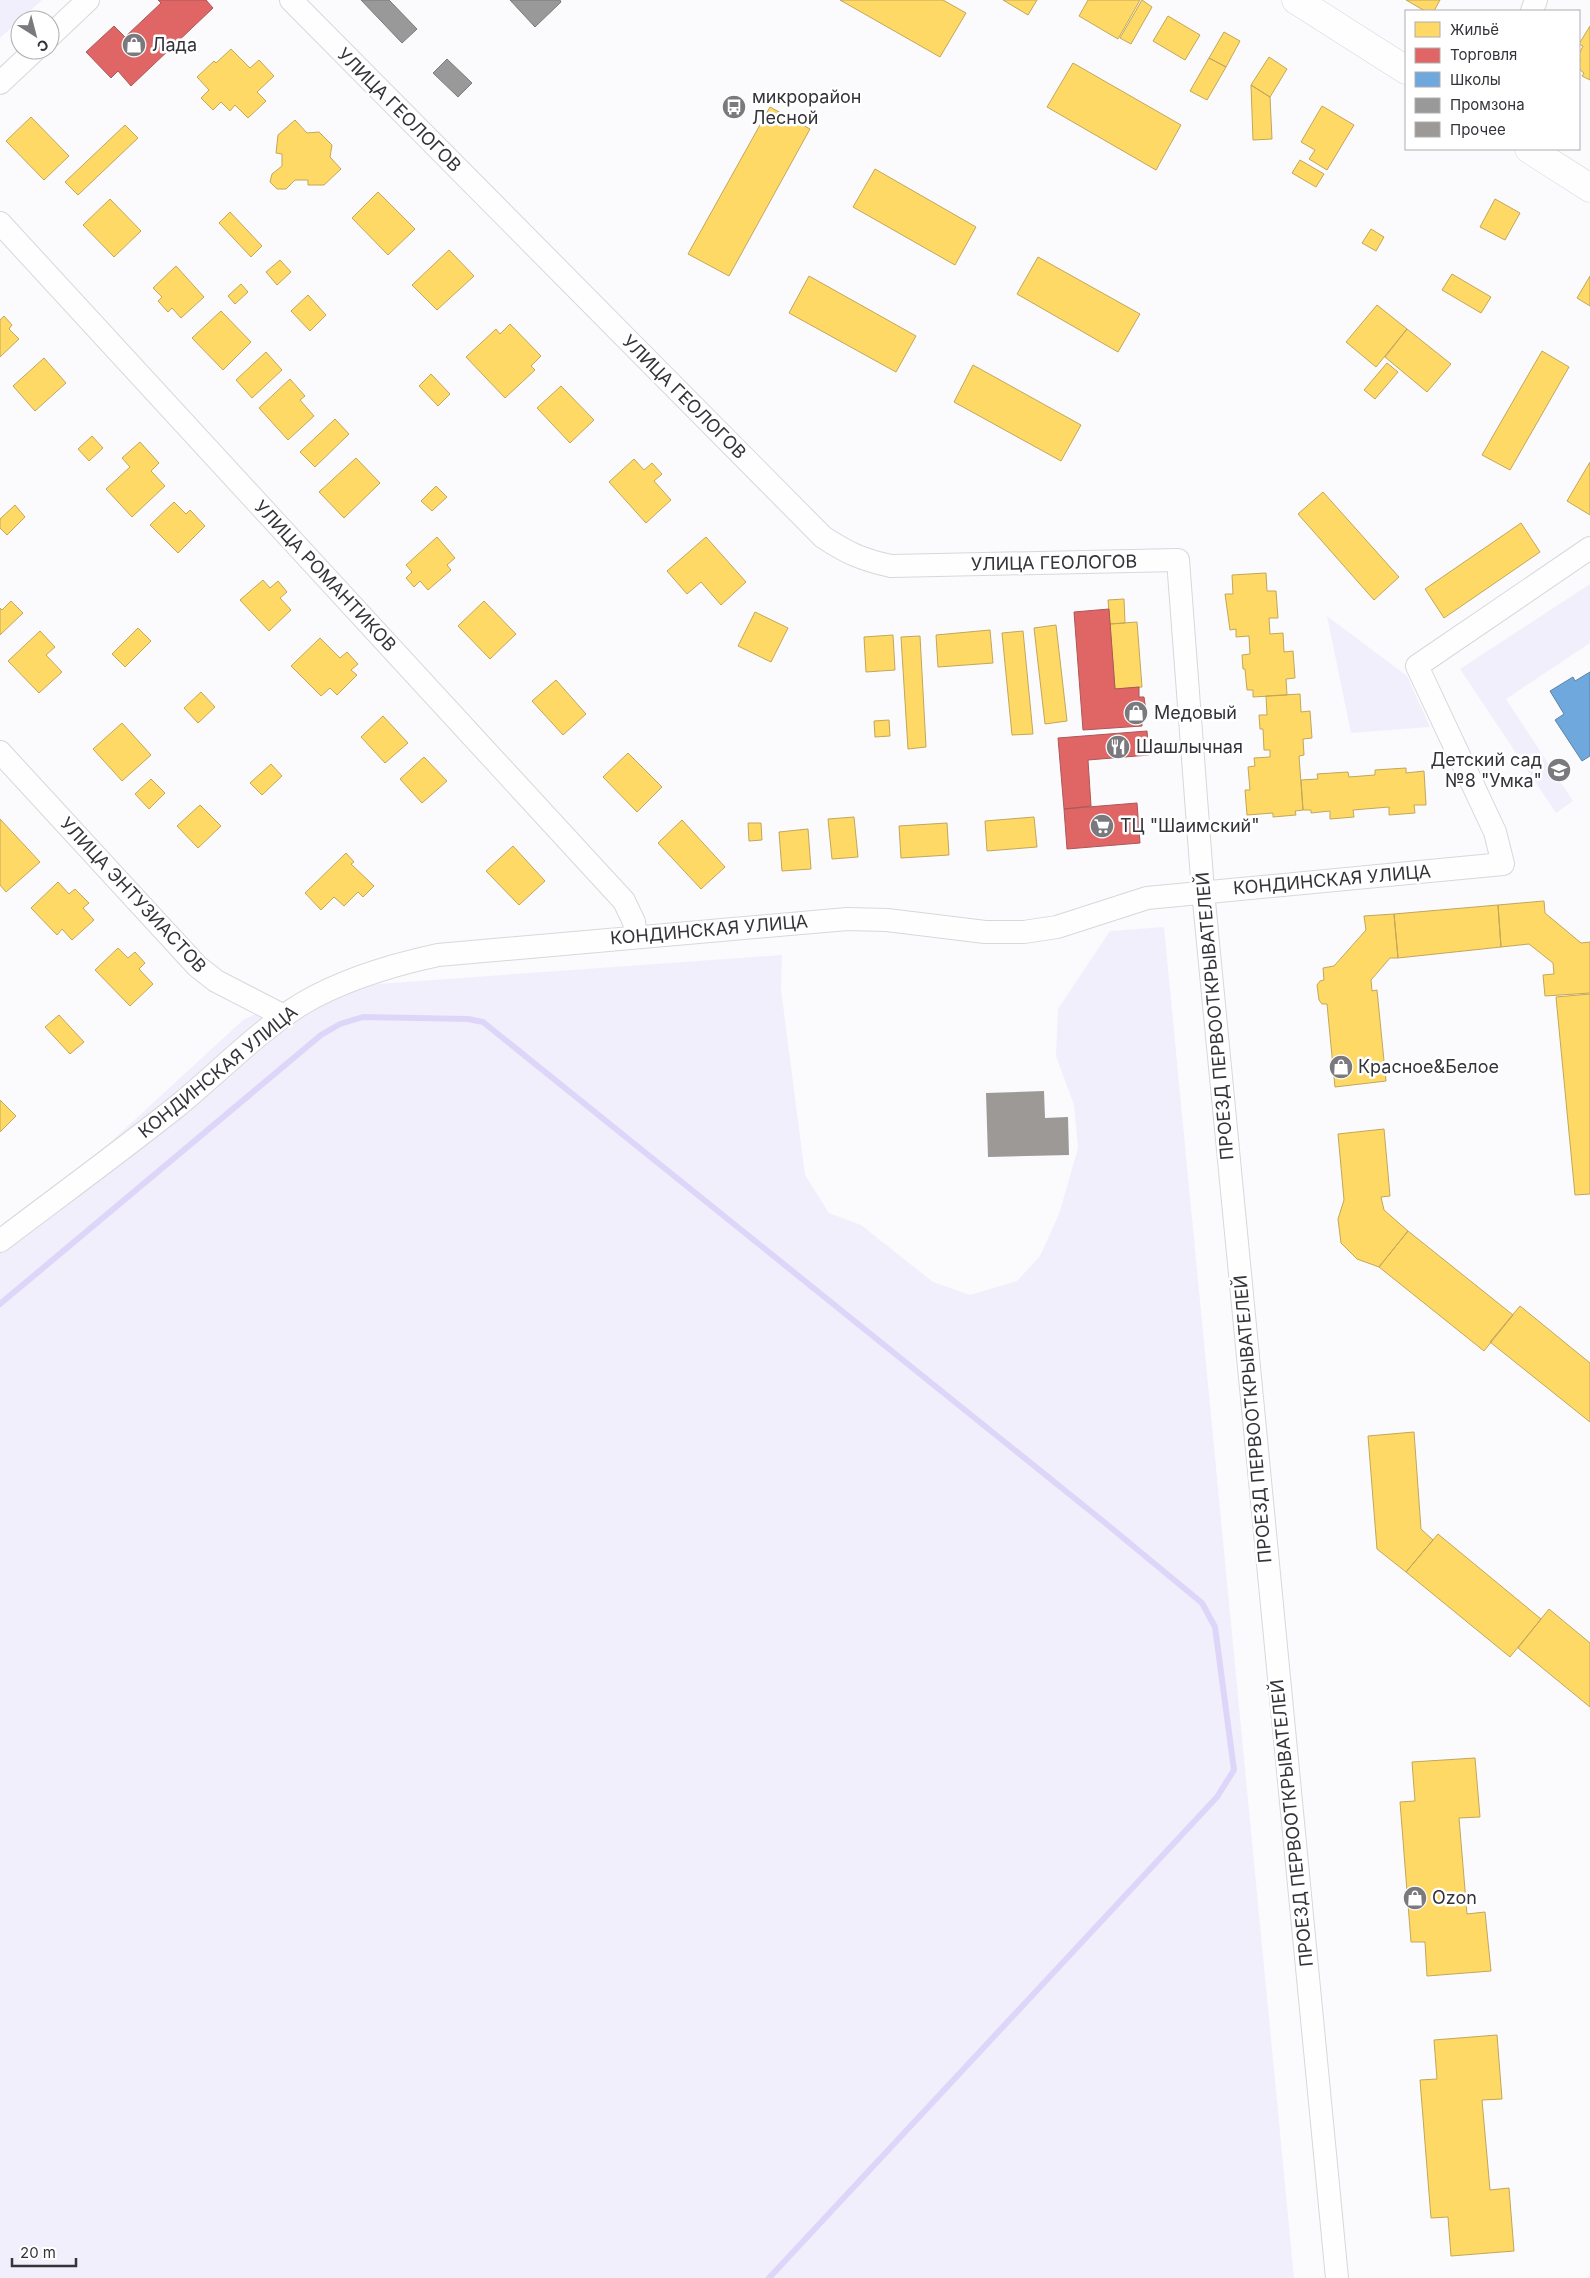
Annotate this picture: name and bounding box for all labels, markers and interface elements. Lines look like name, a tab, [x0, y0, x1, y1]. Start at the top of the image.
north arrow	[10, 10, 60, 60]
legend	[1405, 10, 1580, 150]
text: Жильё	[1450, 20, 1499, 39]
shop icon: Лада	[121, 32, 147, 58]
place label: Лада	[152, 34, 197, 55]
text: С	[34, 36, 52, 56]
street label: УЛИЦА ГЕОЛОГОВ	[333, 43, 466, 176]
text: Торговля	[1450, 45, 1517, 64]
text: Школы	[1450, 70, 1501, 89]
place label: микрорайон Лесной	[752, 86, 861, 128]
bus stop icon: микрорайон Лесной	[721, 94, 747, 120]
text: Промзона	[1450, 95, 1525, 114]
text: Прочее	[1450, 120, 1506, 139]
street label: УЛИЦА ГЕОЛОГОВ	[618, 330, 751, 463]
street label: УЛИЦА РОМАНТИКОВ	[250, 496, 401, 655]
street label: УЛИЦА ГЕОЛОГОВ	[971, 551, 1137, 574]
shop icon: Медовый	[1123, 700, 1149, 726]
place label: Медовый	[1154, 702, 1237, 723]
restaurant icon: Шашлычная	[1105, 734, 1131, 760]
place label: Шашлычная	[1136, 736, 1243, 757]
place label: Детский сад №8 "Умка"	[1430, 749, 1542, 791]
school or university icon: Детский сад №8 "Умка"	[1546, 757, 1572, 783]
street label: УЛИЦА ЭНТУЗИАСТОВ	[56, 813, 211, 977]
supermarket icon: ТЦ "Шаимский"	[1089, 813, 1115, 839]
place label: ТЦ "Шаимский"	[1120, 815, 1260, 836]
street label: КОНДИНСКАЯ УЛИЦА	[1232, 860, 1432, 899]
street label: ПРОЕЗД ПЕРВООТКРЫВАТЕЛЕЙ	[1190, 871, 1238, 1161]
street label: КОНДИНСКАЯ УЛИЦА	[609, 910, 809, 949]
street label: КОНДИНСКАЯ УЛИЦА	[134, 1001, 301, 1142]
shop icon: Красное&Белое	[1328, 1054, 1354, 1080]
place label: Красное&Белое	[1358, 1056, 1499, 1077]
street label: ПРОЕЗД ПЕРВООТКРЫВАТЕЛЕЙ	[1228, 1274, 1276, 1564]
street label: ПРОЕЗД ПЕРВООТКРЫВАТЕЛЕЙ	[1265, 1678, 1317, 1968]
shop icon: Ozon	[1402, 1885, 1428, 1911]
place label: Ozon	[1432, 1887, 1477, 1908]
scale bar	[12, 2236, 76, 2268]
text: 20 m	[20, 2243, 56, 2262]

